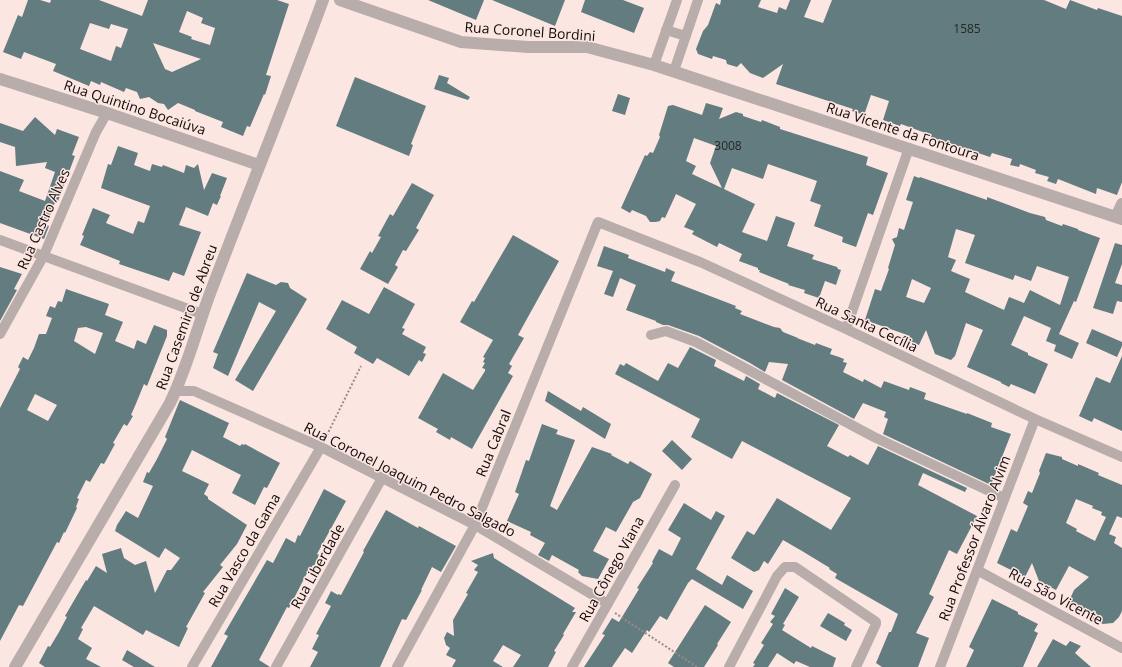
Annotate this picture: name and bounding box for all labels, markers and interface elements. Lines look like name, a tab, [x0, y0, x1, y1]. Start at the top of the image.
street label: Rua Coronel Bordini	[464, 17, 596, 45]
house number: 1585	[953, 20, 981, 37]
street label: Rua Quintino Bocaiúva	[62, 75, 208, 139]
street label: Rua Vicente da Fontoura	[824, 97, 982, 165]
house number: 3008	[714, 137, 742, 154]
street label: Rua Castro Alves	[12, 165, 74, 272]
street label: Rua Casemiro de Abreu	[151, 242, 221, 392]
street label: Rua Santa Cecília	[813, 292, 921, 356]
street label: Rua Cabral	[471, 407, 515, 479]
street label: Rua Coronel Joaquim Pedro Salgado	[301, 417, 519, 541]
street label: Rua Professor Álvaro Alvim	[934, 453, 1014, 623]
street label: Rua Vasco da Gama	[204, 489, 284, 611]
street label: Rua Cônego Viana	[574, 513, 648, 625]
street label: Rua Liberdade	[286, 520, 348, 612]
street label: Rua São Vicente	[1006, 563, 1107, 629]

